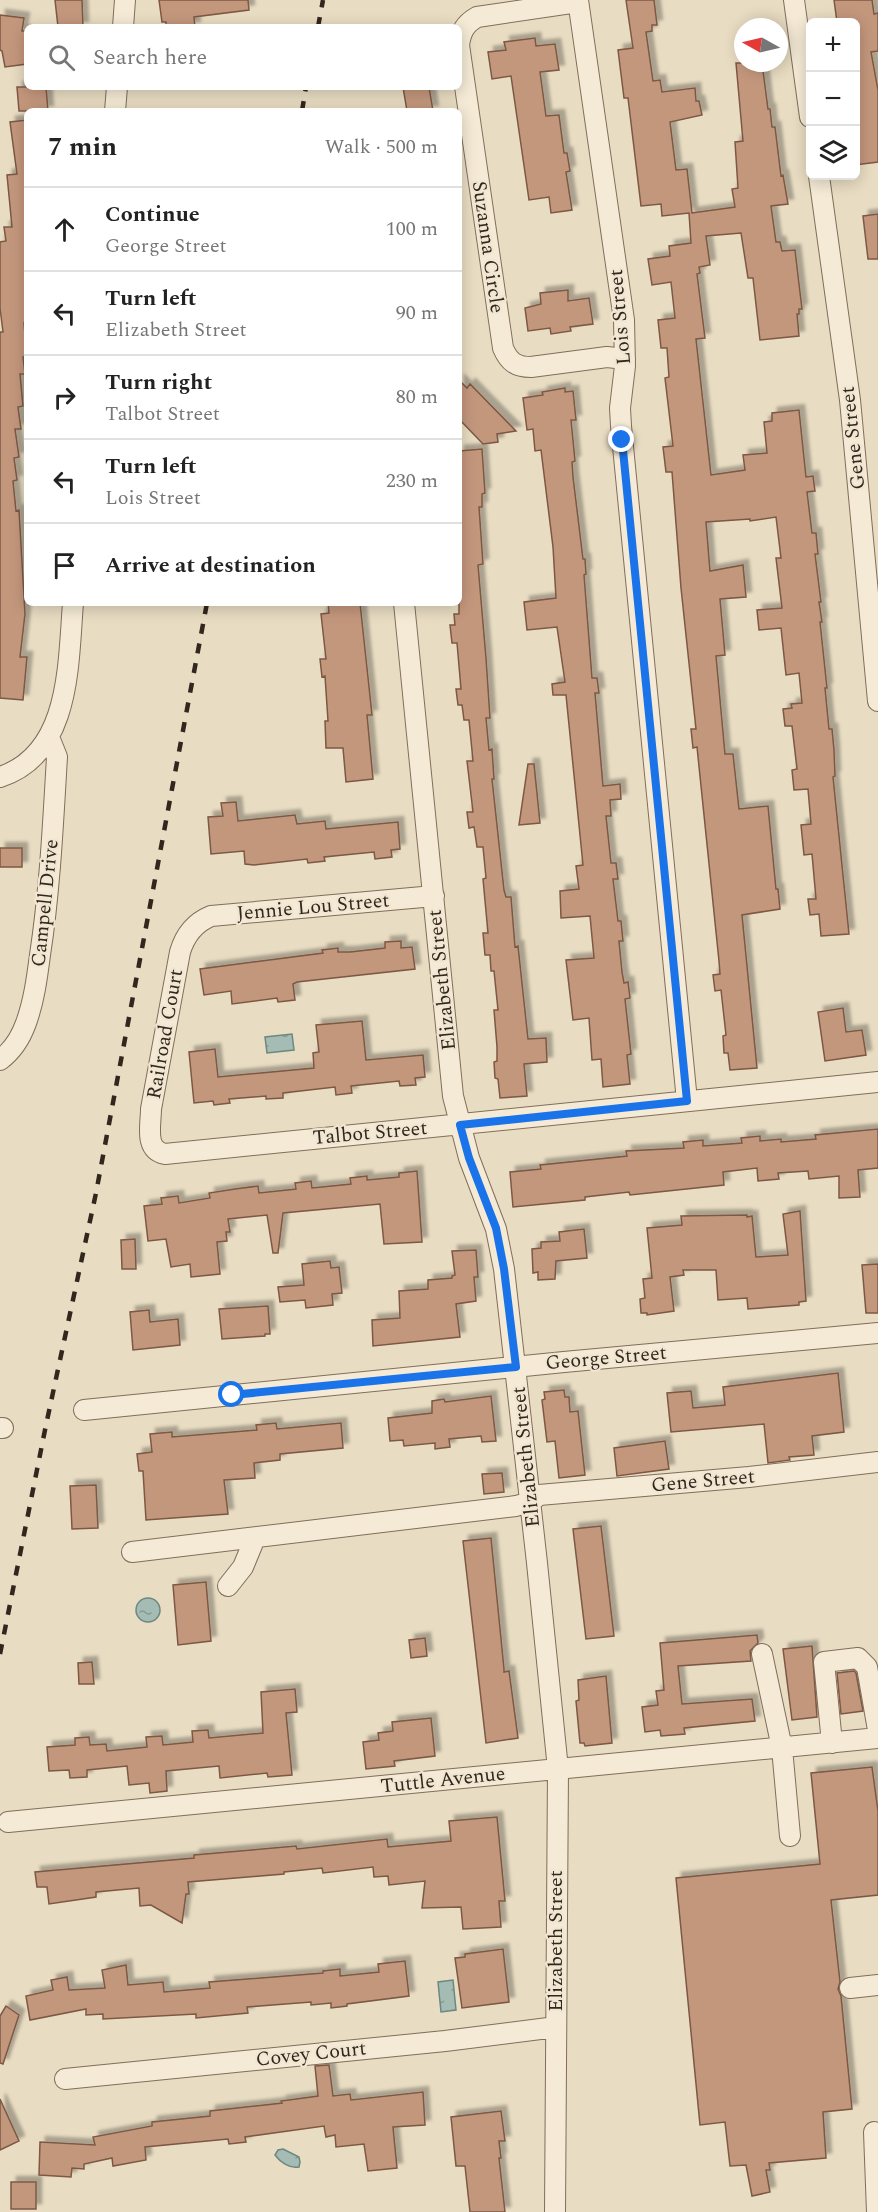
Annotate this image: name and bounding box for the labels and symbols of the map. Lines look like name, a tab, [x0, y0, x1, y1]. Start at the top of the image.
north arrow	[734, 18, 788, 72]
street label: Suzanna Circle	[464, 179, 512, 315]
street label: Lois Street	[601, 268, 639, 366]
street label: Gene Street	[833, 385, 873, 491]
route end	[608, 426, 634, 452]
street label: Campell Drive	[23, 838, 67, 968]
street label: Jennie Lou Street	[235, 885, 391, 929]
street label: Elizabeth Street	[420, 908, 464, 1052]
street label: Railroad Court	[139, 967, 191, 1101]
street label: Talbot Street	[311, 1113, 429, 1153]
street label: George Street	[544, 1338, 668, 1378]
route start	[218, 1381, 244, 1407]
street label: Elizabeth Street	[504, 1385, 548, 1529]
street label: Gene Street	[650, 1462, 756, 1500]
street label: Tuttle Avenue	[379, 1759, 507, 1801]
street label: Elizabeth Street	[541, 1870, 571, 2012]
street label: Covey Court	[254, 2033, 368, 2075]

